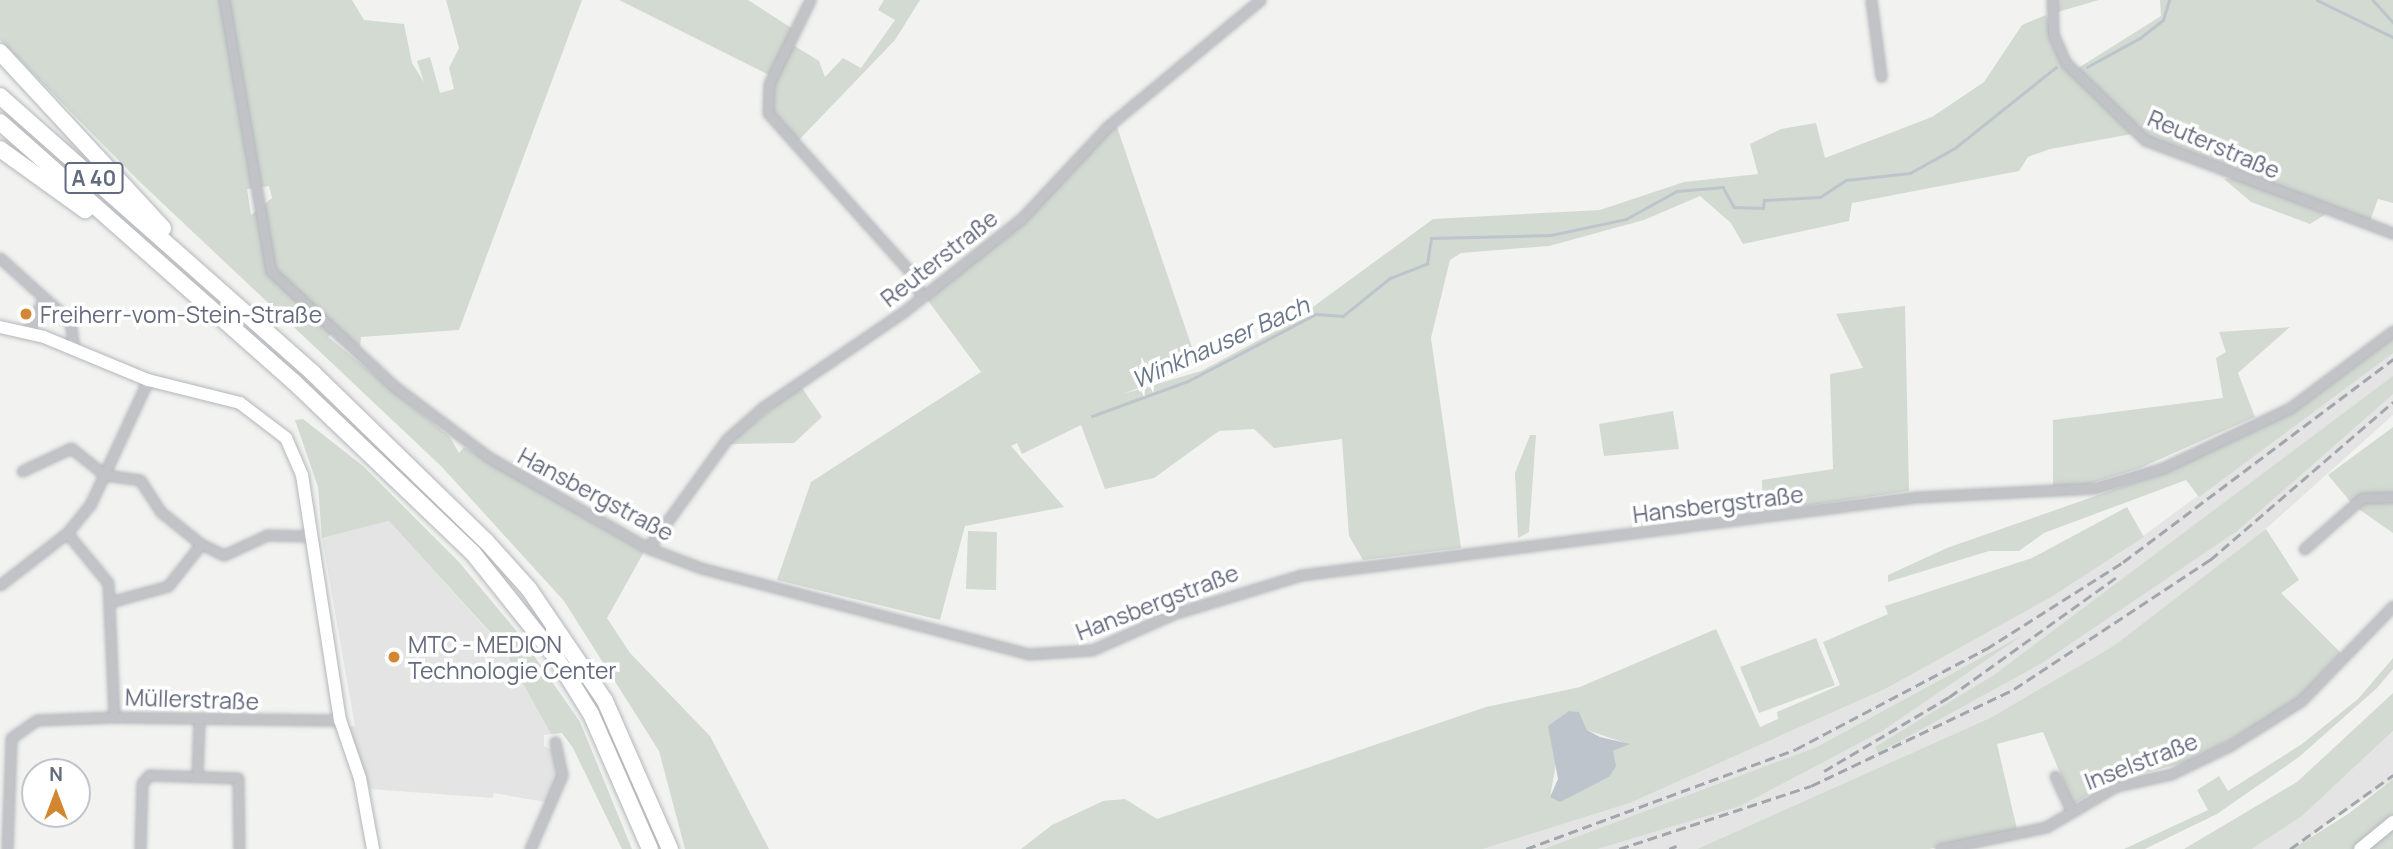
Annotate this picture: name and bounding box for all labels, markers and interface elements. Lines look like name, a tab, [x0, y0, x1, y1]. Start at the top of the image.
street label: Reuterstraße	[2144, 104, 2284, 184]
road number: A 40	[64, 160, 124, 196]
street label: Reuterstraße	[875, 204, 1003, 312]
water label: Winkhauser Bach	[1127, 290, 1313, 394]
place label: Freiherr-vom-Stein-Straße	[40, 300, 322, 328]
marker: Freiherr-vom-Stein-Straße	[18, 306, 34, 322]
street label: Hansbergstraße	[514, 441, 678, 547]
street label: Hansbergstraße	[1631, 480, 1805, 528]
street label: Hansbergstraße	[1072, 558, 1242, 646]
place label: MTC - MEDION Technologie Center	[408, 630, 617, 684]
marker: MTC - MEDION Technologie Center	[386, 649, 402, 665]
street label: Müllerstraße	[125, 683, 259, 715]
street label: Inselstraße	[2080, 727, 2202, 795]
north arrow	[21, 758, 91, 828]
text: N	[49, 761, 63, 787]

